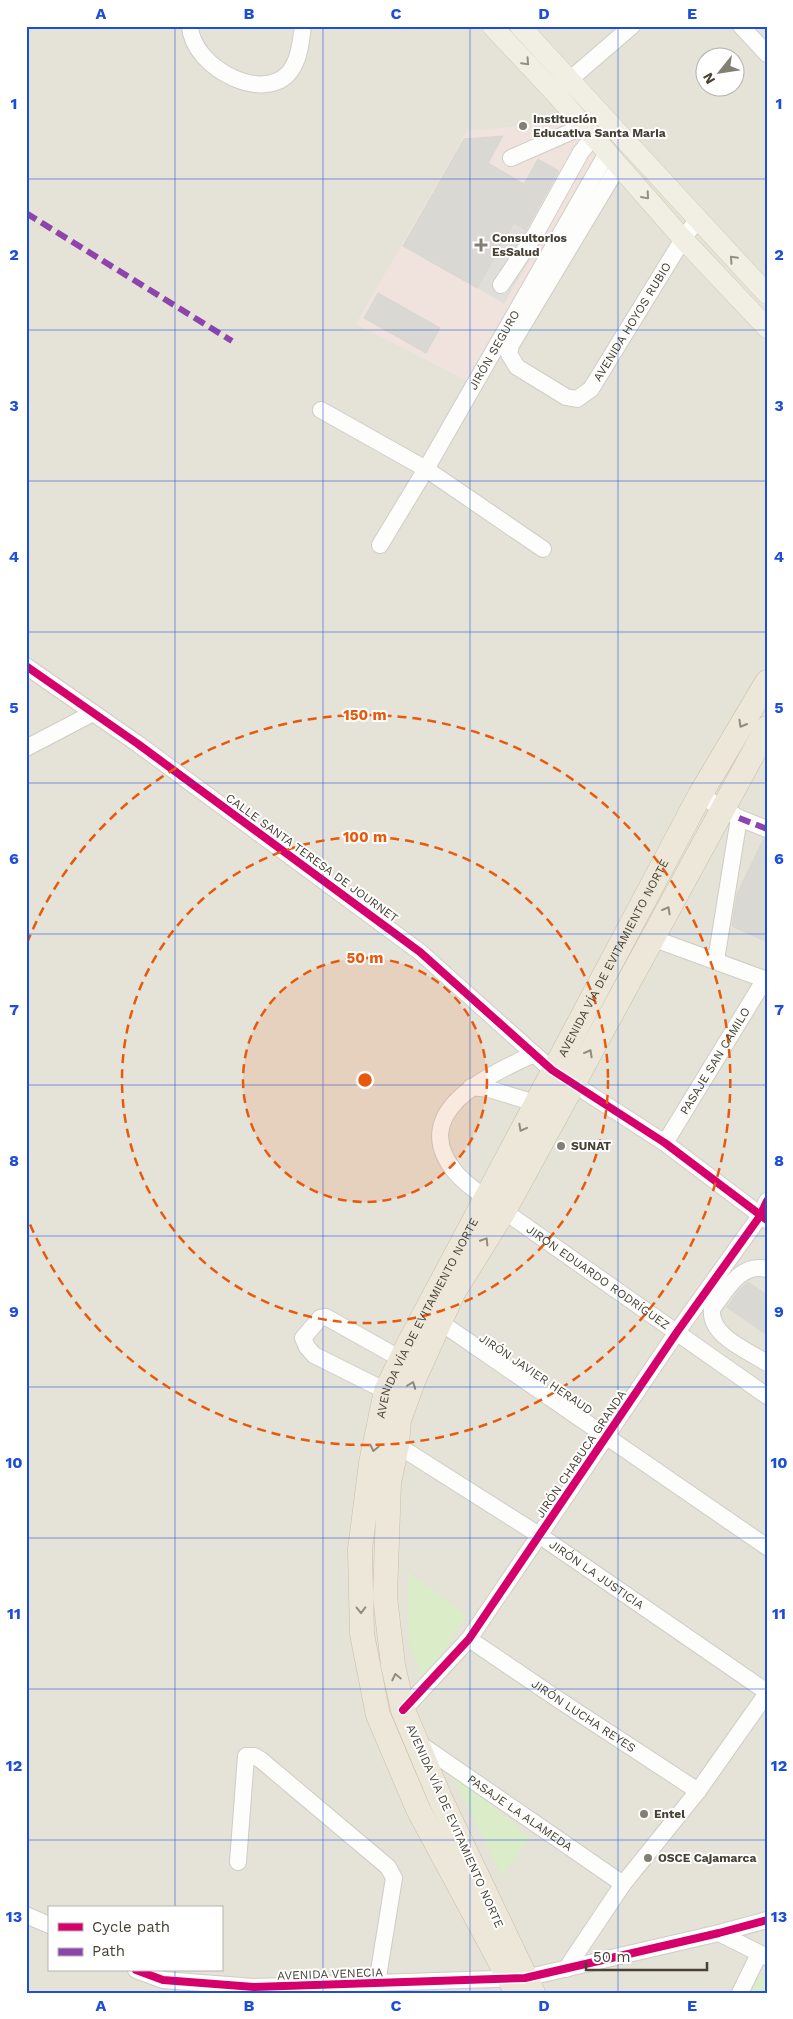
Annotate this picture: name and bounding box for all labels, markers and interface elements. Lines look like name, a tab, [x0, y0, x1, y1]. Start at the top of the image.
text: A	[96, 4, 107, 23]
text: B	[244, 4, 255, 23]
text: C	[391, 4, 402, 23]
text: D	[538, 4, 550, 23]
text: E	[687, 4, 697, 23]
north arrow	[696, 48, 746, 98]
one-way arrow	[520, 56, 529, 65]
text: N	[699, 70, 718, 87]
text: 1	[11, 94, 17, 113]
text: 1	[776, 94, 782, 113]
place label: Institución Educativa Santa Maria	[533, 112, 666, 140]
marker: Institución Educativa Santa Maria	[517, 120, 529, 132]
one-way arrow	[640, 190, 648, 199]
place label: Consultorios EsSalud	[492, 231, 568, 259]
marker: Consultorios EsSalud	[474, 238, 488, 252]
text: 2	[9, 245, 19, 264]
text: 2	[774, 245, 784, 264]
one-way arrow	[730, 256, 739, 265]
street label: AVENIDA HOYOS RUBIO	[590, 260, 674, 384]
street label: JIRÓN SEGURO	[466, 308, 522, 392]
text: 3	[9, 396, 19, 415]
text: 3	[774, 396, 784, 415]
text: 4	[9, 547, 19, 566]
text: 4	[774, 547, 784, 566]
text: 5	[9, 698, 19, 717]
text: 5	[774, 698, 784, 717]
text: 150 m	[343, 706, 387, 724]
one-way arrow	[738, 718, 748, 727]
street label: CALLE SANTA TERESA DE JOURNET	[223, 791, 401, 925]
text: 100 m	[343, 828, 387, 846]
text: 6	[9, 849, 19, 868]
text: 6	[774, 849, 784, 868]
street label: AVENIDA VÍA DE EVITAMIENTO NORTE	[555, 857, 672, 1059]
one-way arrow	[661, 907, 671, 916]
text: 50 m	[347, 949, 383, 967]
text: 7	[9, 1000, 19, 1019]
text: 7	[774, 1000, 784, 1019]
street label: PASAJE SAN CAMILO	[677, 1005, 753, 1117]
one-way arrow	[583, 1049, 593, 1058]
centre of rings	[356, 1071, 374, 1089]
one-way arrow	[518, 1122, 528, 1131]
place label: SUNAT	[571, 1139, 611, 1153]
marker: SUNAT	[555, 1140, 567, 1152]
text: 8	[9, 1151, 19, 1170]
text: 8	[774, 1151, 784, 1170]
street label: AVENIDA VÍA DE EVITAMIENTO NORTE	[373, 1215, 481, 1420]
street label: JIRÓN EDUARDO RODRÍGUEZ	[524, 1222, 672, 1332]
one-way arrow	[479, 1237, 489, 1246]
text: 9	[9, 1302, 19, 1321]
text: 9	[774, 1302, 784, 1321]
street label: JIRÓN JAVIER HERAUD	[477, 1331, 595, 1417]
one-way arrow	[406, 1382, 416, 1390]
street label: JIRÓN CHABUCA GRANDA	[533, 1387, 629, 1520]
one-way arrow	[369, 1444, 379, 1453]
text: 10	[5, 1453, 23, 1472]
text: 10	[770, 1453, 788, 1472]
street label: JIRÓN LA JUSTICIA	[547, 1537, 647, 1612]
text: 11	[7, 1604, 21, 1623]
text: 11	[772, 1604, 786, 1623]
one-way arrow	[356, 1606, 366, 1614]
one-way arrow	[391, 1672, 402, 1681]
street label: JIRÓN LUCHA REYES	[529, 1676, 638, 1755]
street label: AVENIDA VÍA DE EVITAMIENTO NORTE	[404, 1722, 507, 1930]
text: 12	[6, 1756, 22, 1775]
text: 12	[771, 1756, 787, 1775]
street label: PASAJE LA ALAMEDA	[465, 1772, 575, 1854]
place label: Entel	[654, 1807, 685, 1821]
marker: Entel	[638, 1808, 650, 1820]
place label: OSCE Cajamarca	[658, 1851, 756, 1865]
marker: OSCE Cajamarca	[642, 1852, 654, 1864]
legend	[48, 1906, 222, 1972]
text: 13	[6, 1907, 22, 1926]
text: 13	[771, 1907, 787, 1926]
text: Cycle path	[92, 1918, 170, 1936]
scale bar	[586, 1939, 707, 1971]
text: Path	[92, 1942, 125, 1960]
text: 50 m	[593, 1948, 630, 1966]
street label: AVENIDA VENECIA	[277, 1965, 383, 1983]
text: A	[96, 1996, 107, 2015]
text: B	[244, 1996, 255, 2015]
text: C	[391, 1996, 402, 2015]
text: D	[538, 1996, 550, 2015]
text: E	[687, 1996, 697, 2015]

